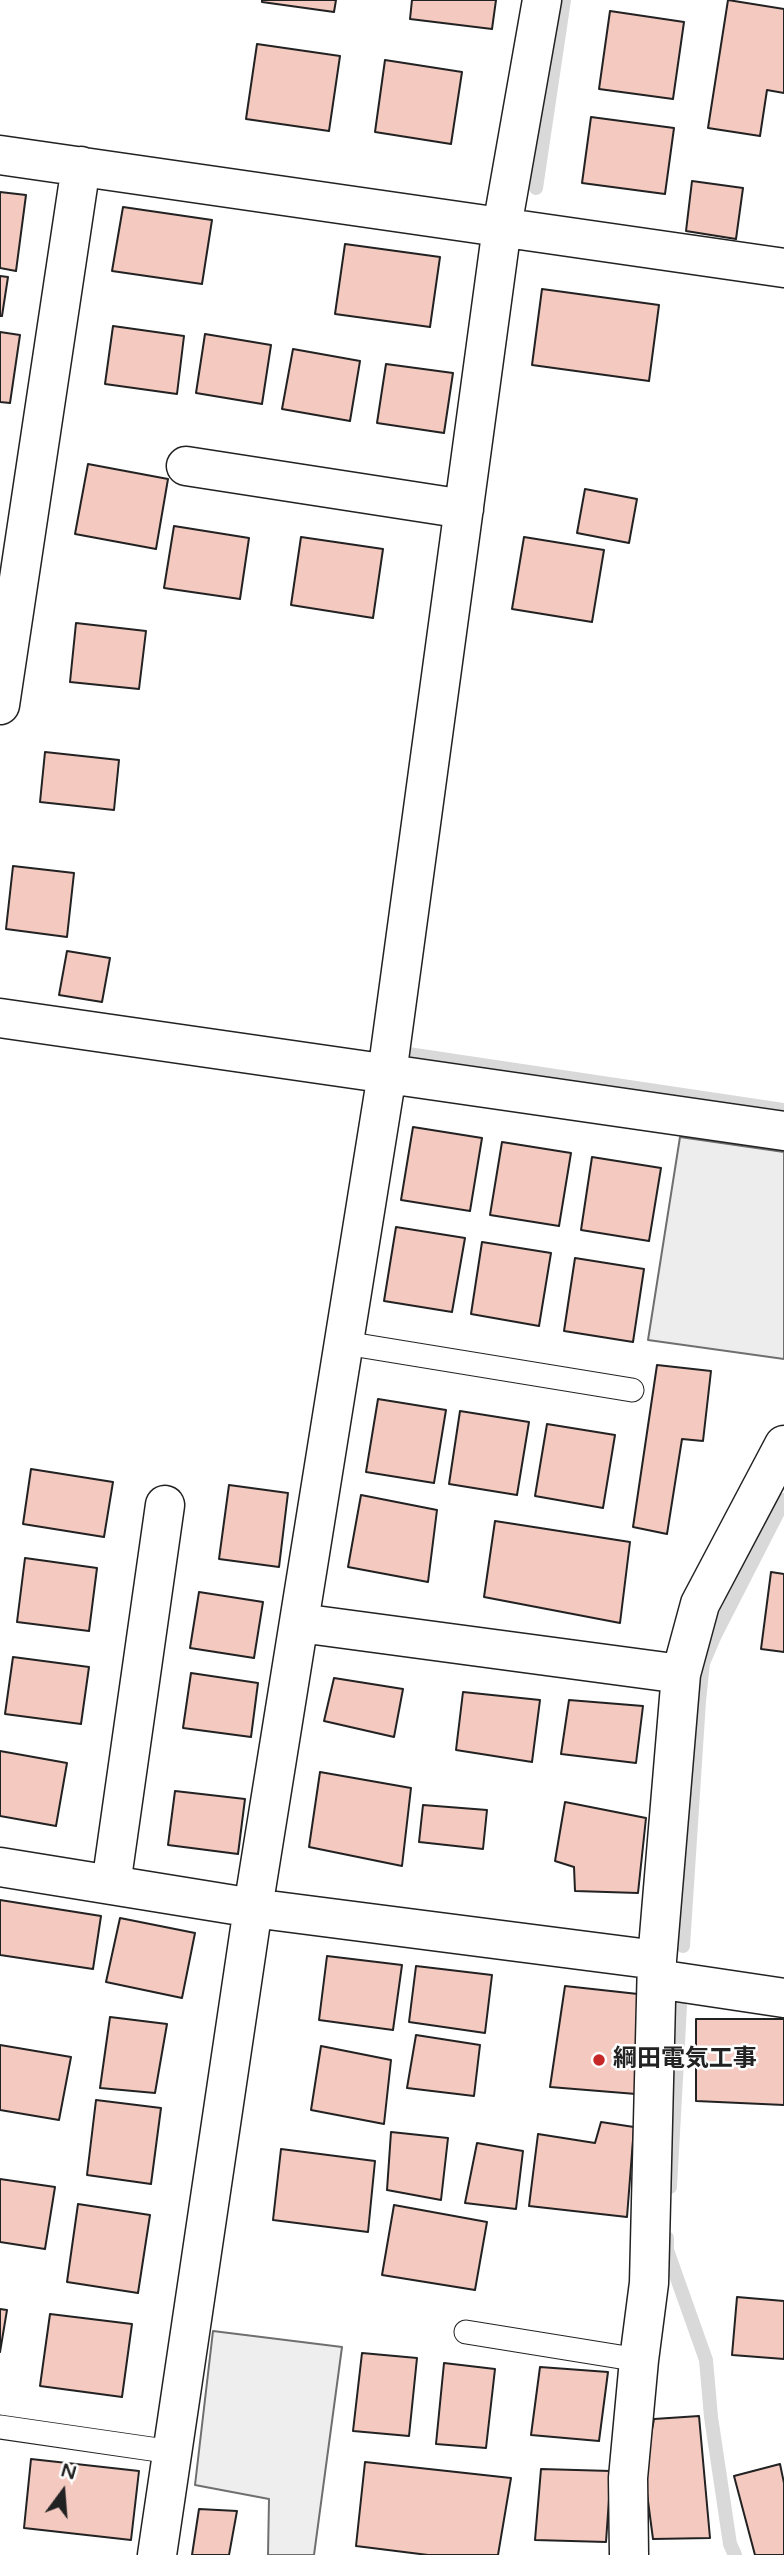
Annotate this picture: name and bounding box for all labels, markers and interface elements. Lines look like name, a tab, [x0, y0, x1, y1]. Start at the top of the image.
place label: 綱田電気工事	[613, 2046, 757, 2074]
marker: 綱田電気工事	[591, 2052, 607, 2068]
north arrow	[28, 2457, 98, 2527]
text: N	[58, 2459, 79, 2484]

